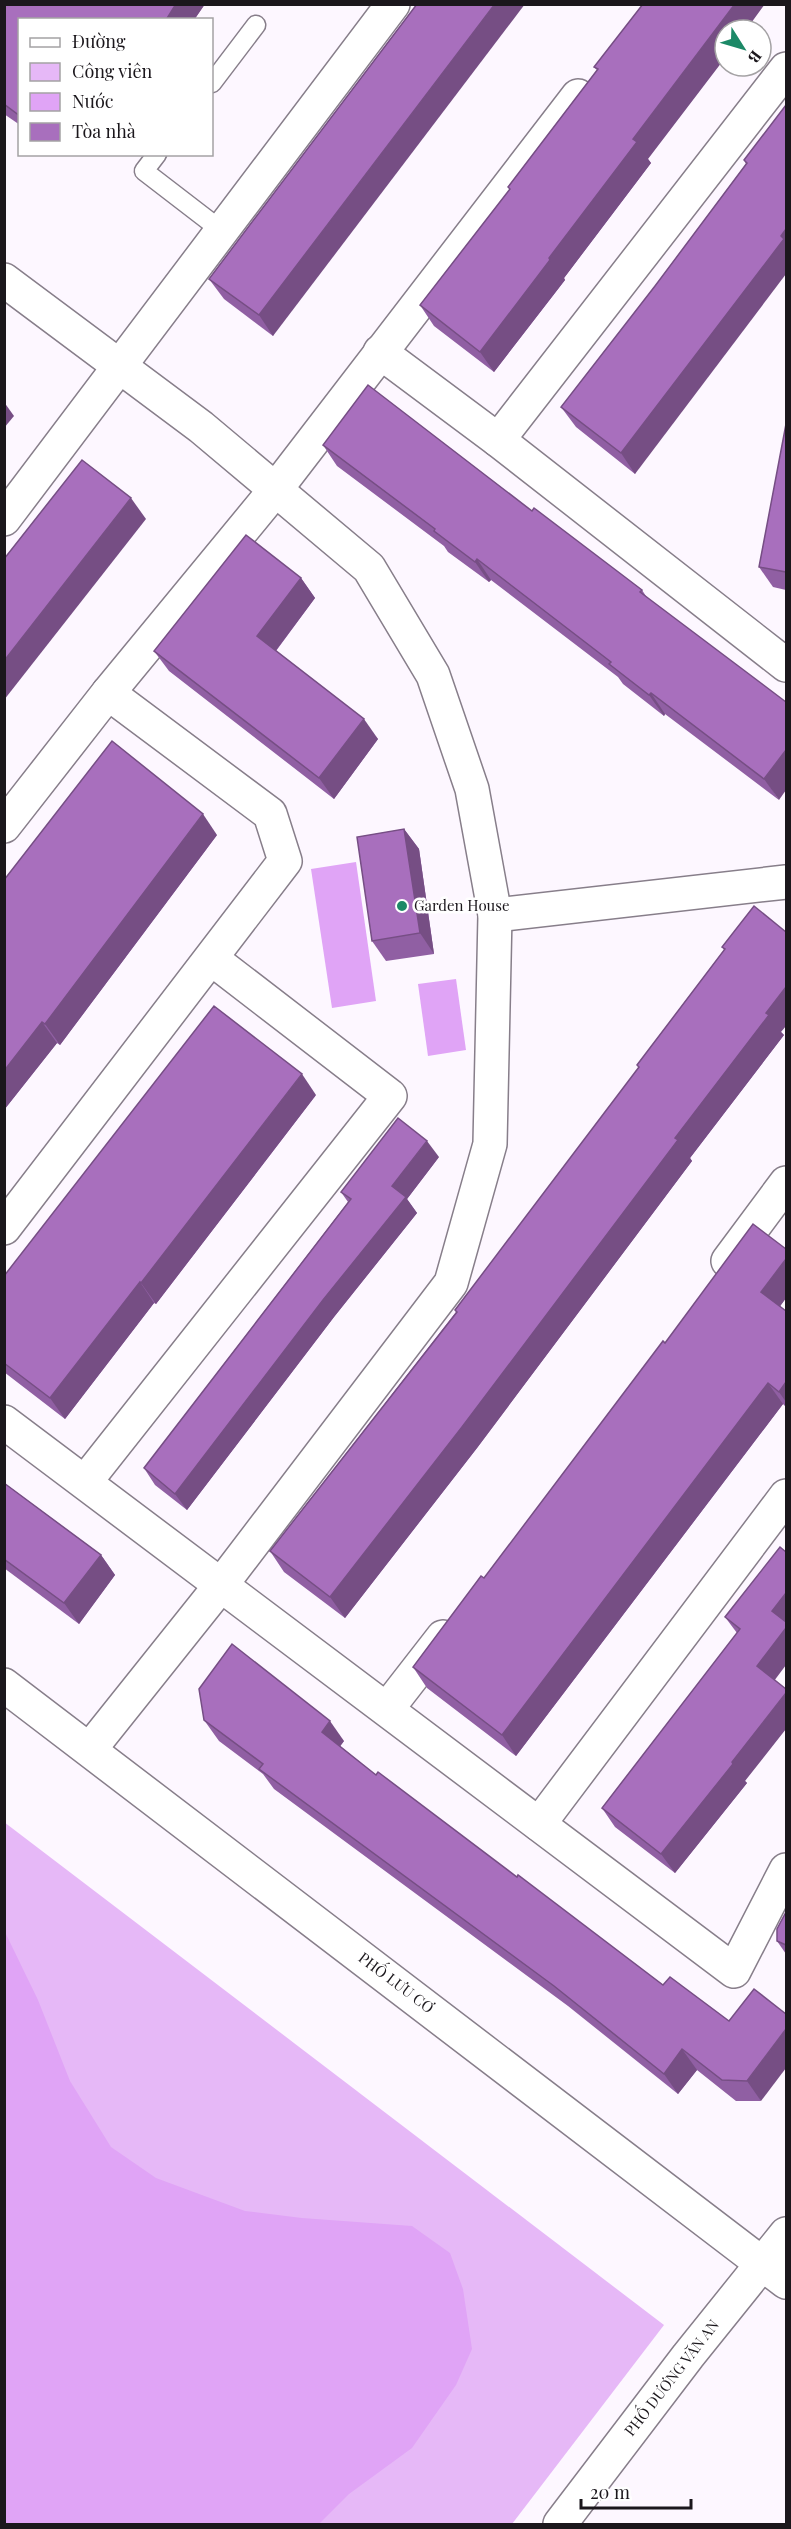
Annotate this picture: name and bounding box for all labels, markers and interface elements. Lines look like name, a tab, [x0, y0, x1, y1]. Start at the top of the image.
legend	[18, 18, 213, 156]
north arrow	[713, 18, 773, 78]
text: Đường	[72, 29, 126, 53]
text: B	[744, 47, 767, 68]
text: Công viên	[72, 59, 153, 83]
text: Nước	[72, 89, 114, 113]
text: Tòa nhà	[72, 119, 136, 143]
place label: Garden House	[414, 895, 510, 915]
marker: Garden House	[395, 899, 409, 913]
street label: PHỐ LƯU CƠ	[355, 1946, 439, 2017]
street label: PHỐ DƯƠNG VĂN AN	[618, 2314, 723, 2440]
scale bar	[581, 2472, 690, 2510]
text: 20 m	[590, 2480, 630, 2504]

